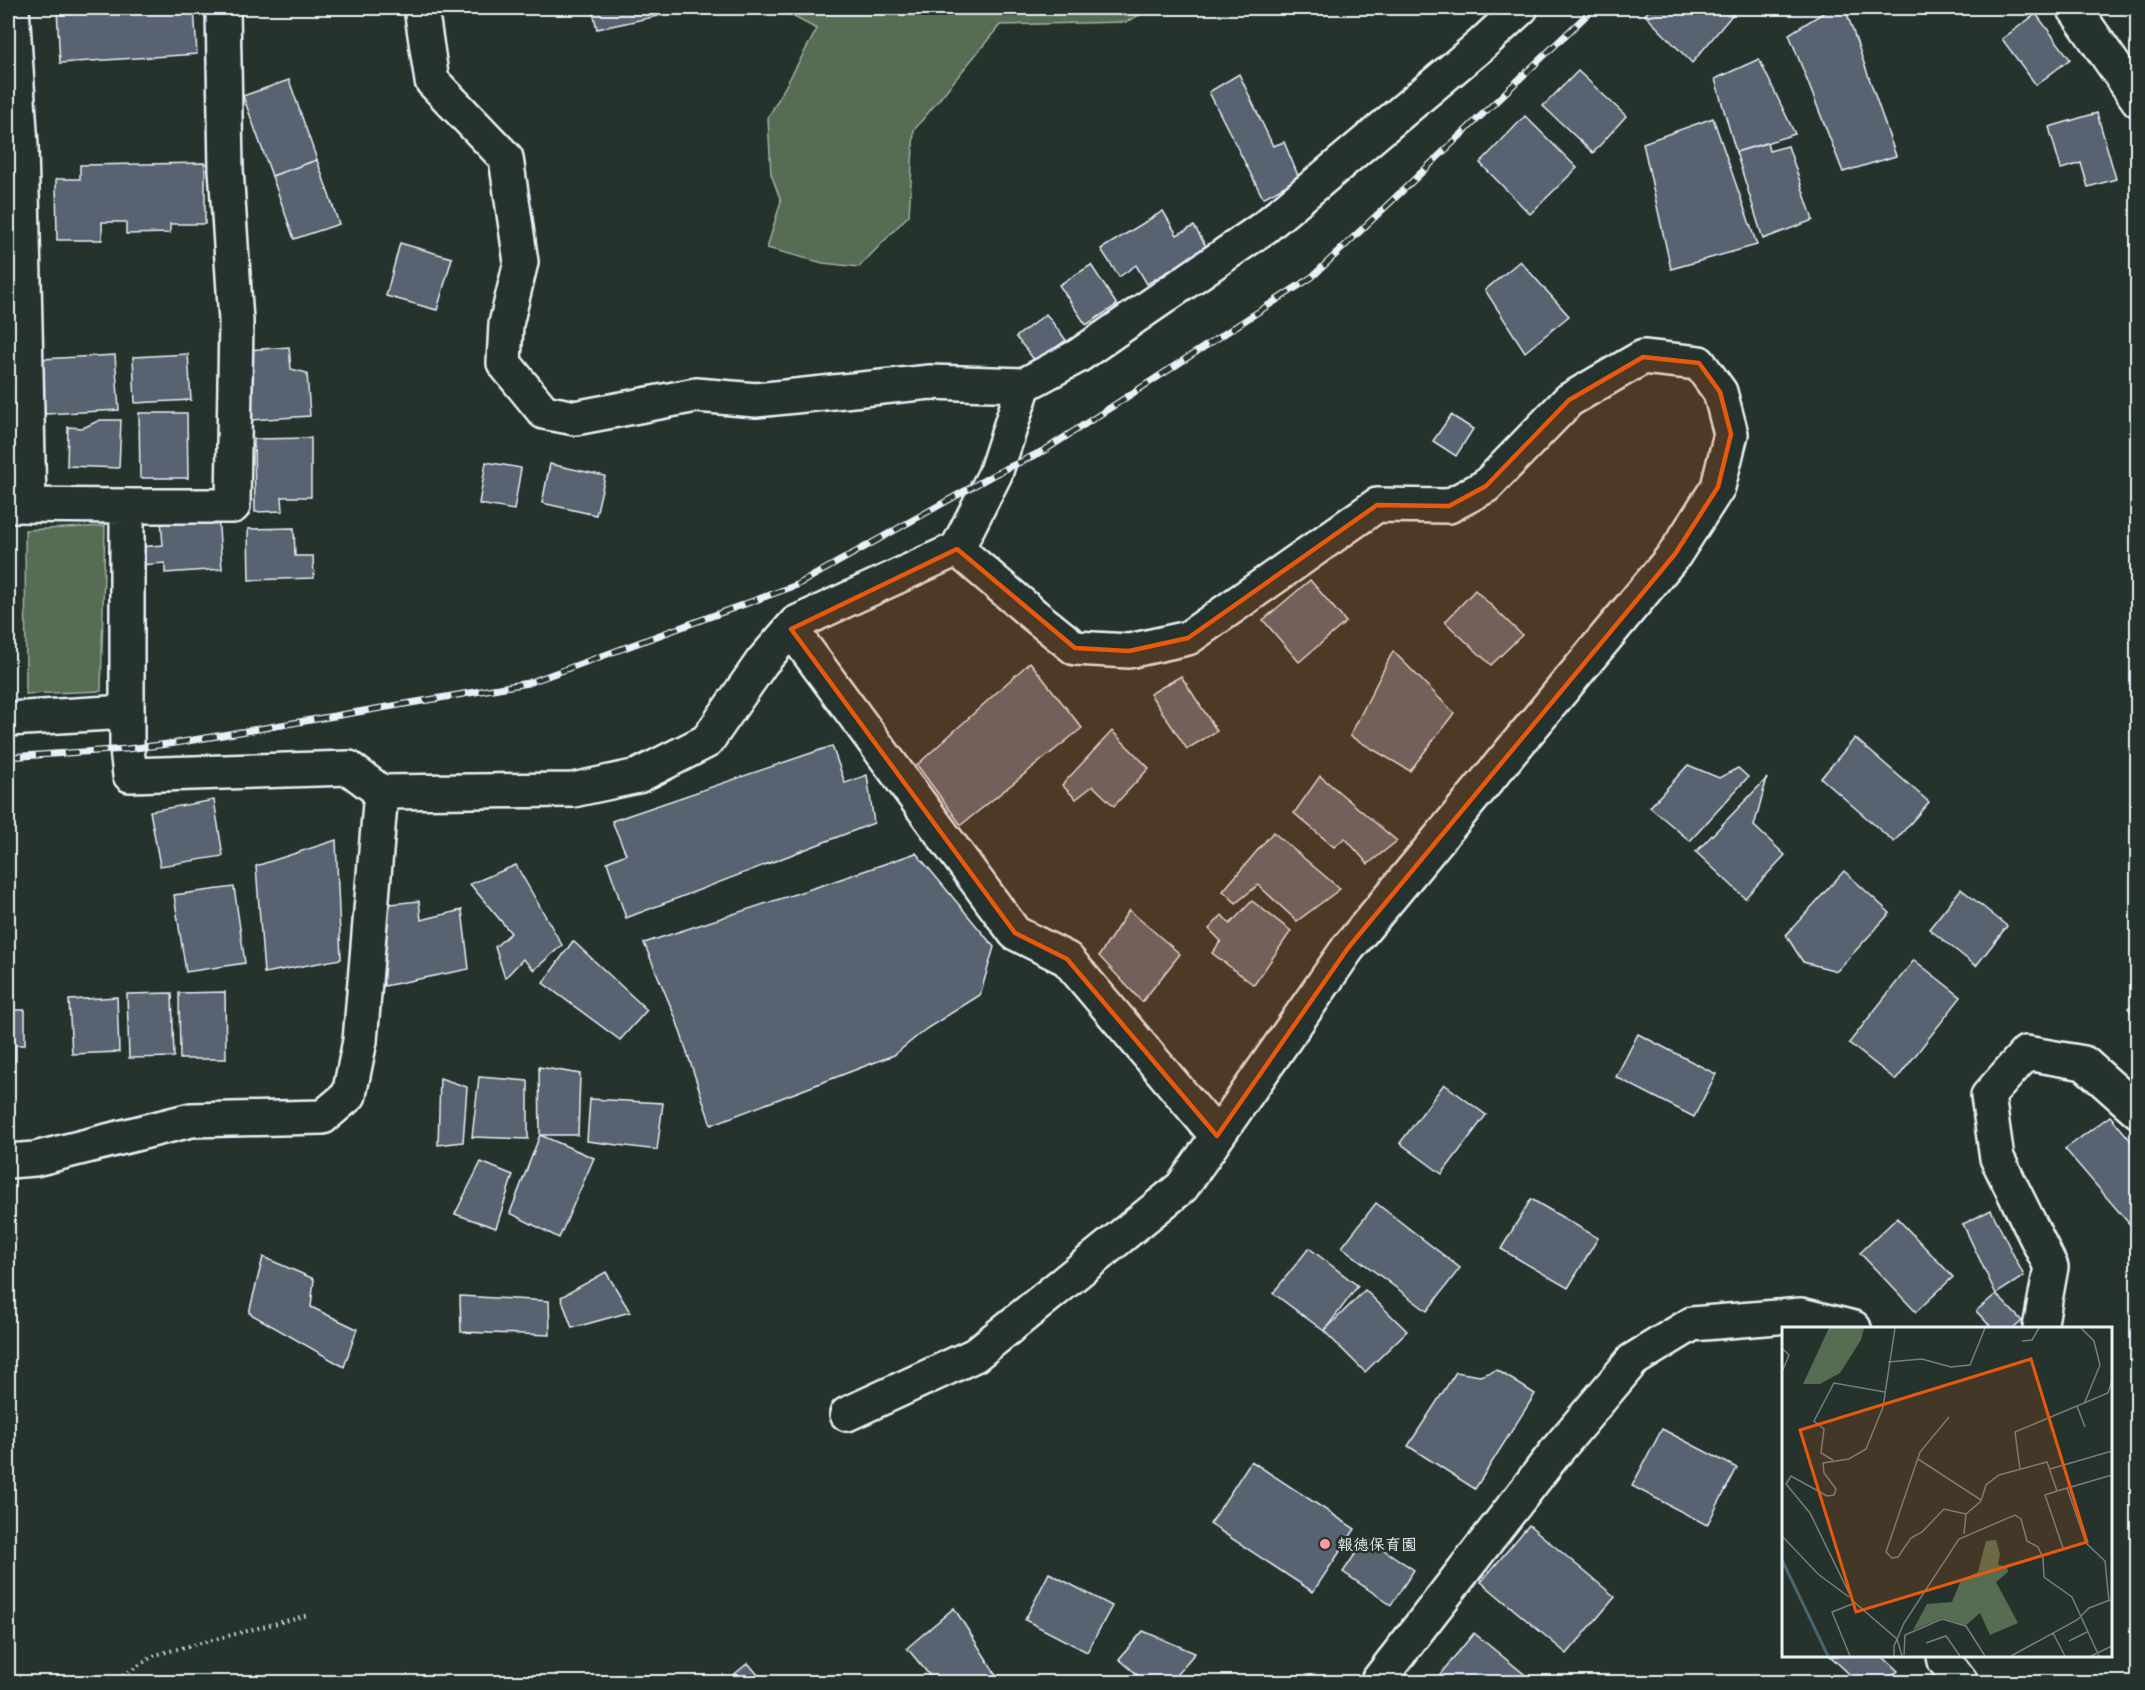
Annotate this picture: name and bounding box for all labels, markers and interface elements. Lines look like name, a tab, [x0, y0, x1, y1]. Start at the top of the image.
inset map	[1782, 1327, 2112, 1657]
place label: 報徳保育園	[1337, 1531, 1417, 1555]
marker: 報徳保育園	[1318, 1537, 1332, 1551]

